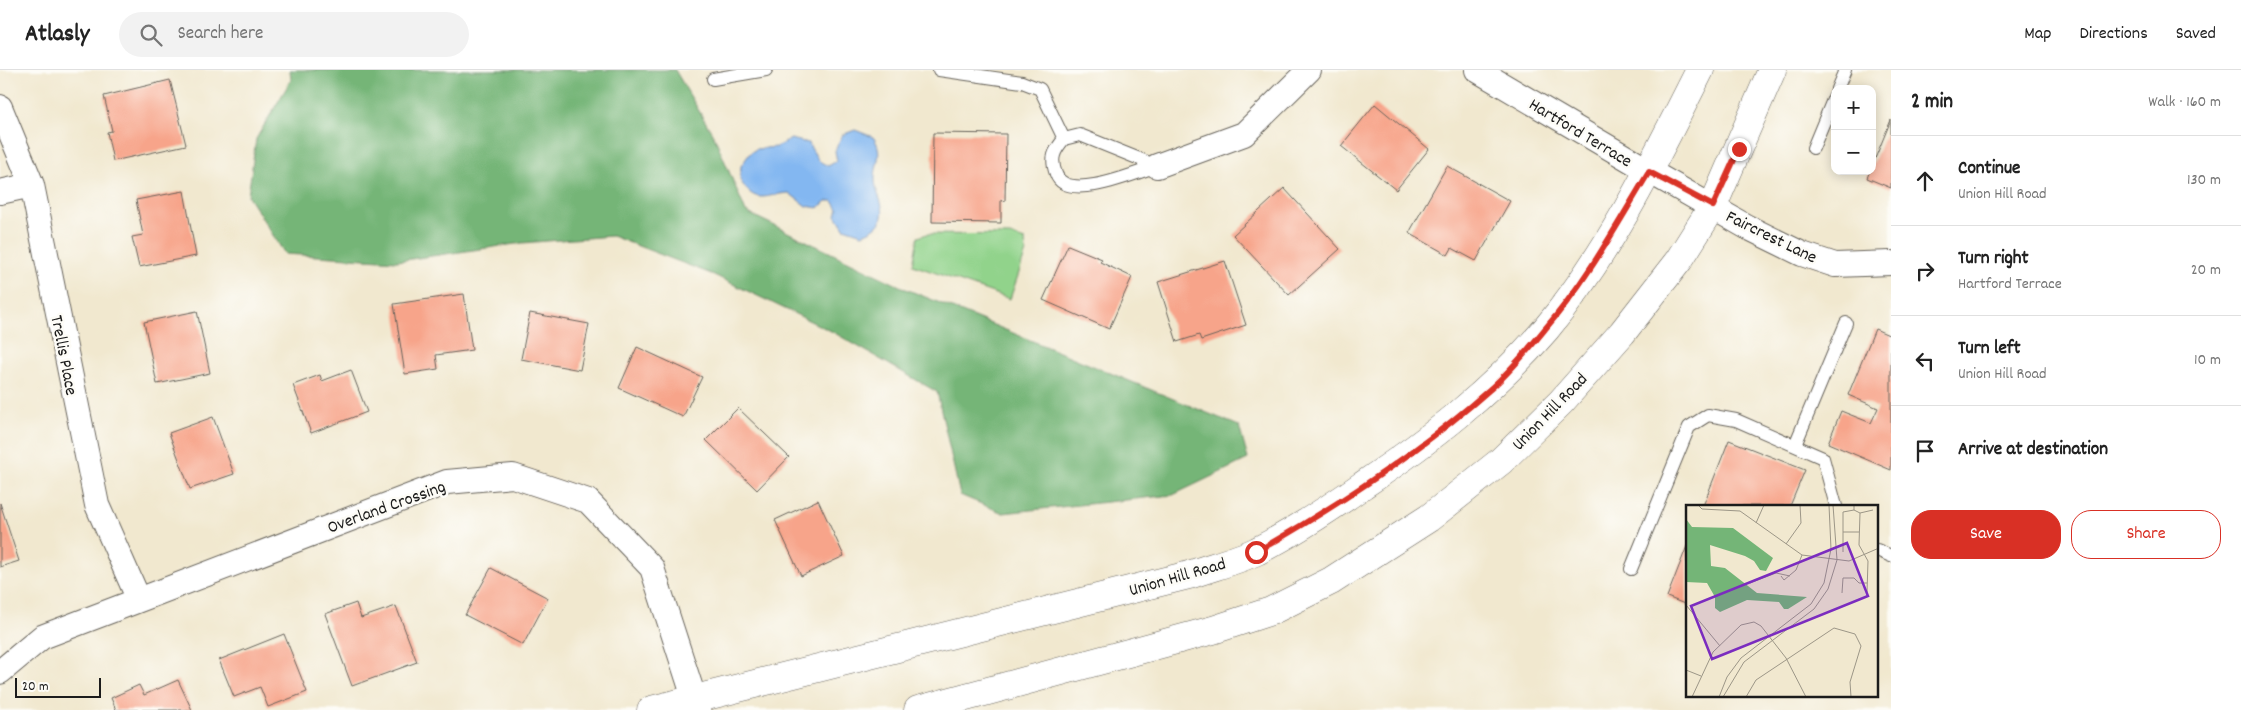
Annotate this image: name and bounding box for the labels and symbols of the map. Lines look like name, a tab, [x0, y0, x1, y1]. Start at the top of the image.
street label: Hartford Terrace	[1523, 93, 1636, 175]
route end	[1728, 138, 1751, 161]
street label: Faircrest Lane	[1721, 205, 1821, 271]
street label: Trellis Place	[43, 313, 83, 398]
street label: Union Hill Road	[1507, 368, 1594, 457]
street label: Overland Crossing	[324, 475, 450, 541]
inset map	[1686, 505, 1878, 698]
route start	[1245, 541, 1268, 564]
street label: Union Hill Road	[1126, 553, 1229, 604]
scale bar	[15, 675, 101, 698]

